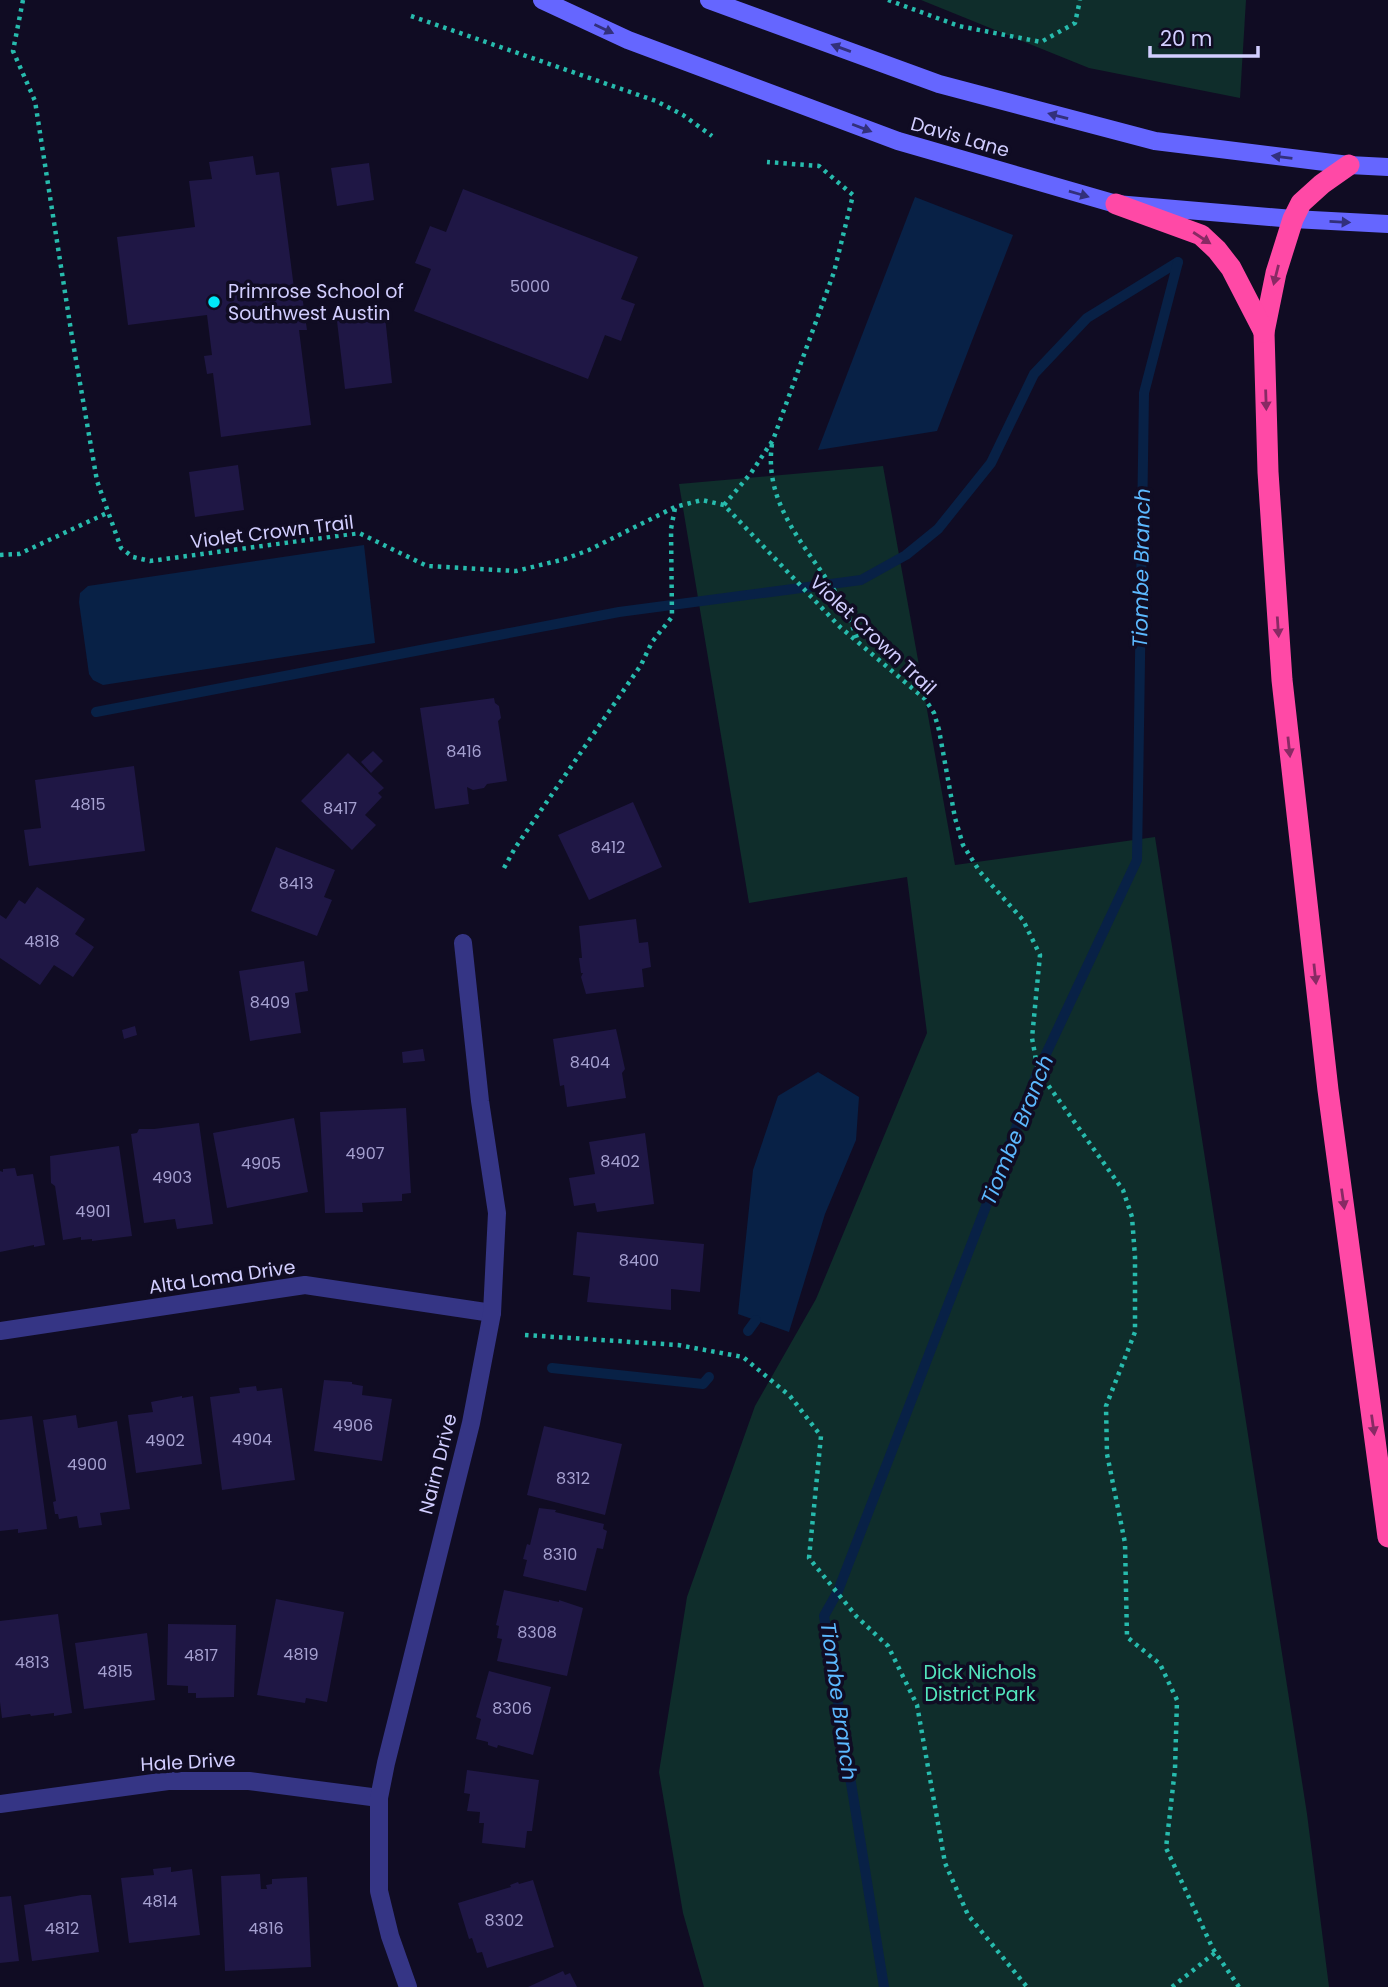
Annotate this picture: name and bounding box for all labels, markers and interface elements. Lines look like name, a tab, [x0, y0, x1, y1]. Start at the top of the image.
scale bar	[1150, 14, 1258, 58]
one-way arrow	[594, 23, 614, 35]
text: 20 m	[1160, 24, 1213, 53]
one-way arrow	[831, 43, 852, 54]
street label: Davis Lane	[907, 110, 1013, 164]
one-way arrow	[1047, 110, 1069, 121]
one-way arrow	[852, 122, 873, 133]
one-way arrow	[1270, 151, 1292, 162]
one-way arrow	[1069, 189, 1090, 199]
one-way arrow	[1330, 216, 1352, 227]
one-way arrow	[1192, 232, 1212, 245]
one-way arrow	[1270, 264, 1281, 286]
house number: 5000	[510, 275, 550, 298]
place label: Primrose School of Southwest Austin	[228, 278, 404, 327]
marker: Primrose School of Southwest Austin	[206, 294, 222, 310]
one-way arrow	[1260, 390, 1272, 412]
water label: Tiombe Branch	[1125, 488, 1157, 648]
street label: Violet Crown Trail	[189, 509, 355, 555]
street label: Violet Crown Trail	[804, 569, 942, 701]
one-way arrow	[1273, 617, 1284, 639]
one-way arrow	[1284, 737, 1295, 759]
house number: 8416	[446, 740, 482, 763]
house number: 4815	[70, 793, 106, 816]
house number: 8417	[323, 797, 357, 820]
house number: 8412	[591, 836, 625, 859]
house number: 8413	[279, 872, 313, 895]
house number: 4818	[24, 930, 60, 953]
one-way arrow	[1310, 963, 1321, 985]
house number: 8409	[250, 991, 290, 1014]
house number: 8404	[570, 1051, 610, 1074]
water label: Tiombe Branch	[974, 1051, 1060, 1209]
house number: 4907	[346, 1142, 385, 1165]
house number: 8402	[600, 1150, 640, 1173]
house number: 4905	[241, 1152, 281, 1175]
house number: 4903	[152, 1166, 192, 1189]
one-way arrow	[1337, 1188, 1348, 1210]
house number: 4901	[75, 1200, 111, 1223]
house number: 8400	[619, 1249, 659, 1272]
street label: Alta Loma Drive	[147, 1253, 297, 1301]
street label: Nairn Drive	[412, 1411, 464, 1517]
house number: 4906	[333, 1414, 373, 1437]
one-way arrow	[1368, 1414, 1379, 1436]
house number: 4904	[232, 1428, 272, 1451]
house number: 4902	[145, 1429, 185, 1452]
house number: 4900	[67, 1453, 107, 1476]
house number: 8312	[556, 1467, 590, 1490]
house number: 8310	[543, 1543, 577, 1566]
water label: Tiombe Branch	[814, 1620, 864, 1782]
house number: 8308	[517, 1621, 557, 1644]
house number: 4819	[283, 1643, 319, 1666]
house number: 4817	[184, 1644, 218, 1667]
house number: 4813	[15, 1651, 49, 1674]
park label: Dick Nichols District Park	[924, 1659, 1036, 1708]
house number: 4815	[97, 1660, 133, 1683]
house number: 8306	[492, 1697, 532, 1720]
street label: Hale Drive	[140, 1746, 236, 1778]
house number: 4814	[142, 1890, 178, 1913]
house number: 8302	[485, 1909, 523, 1932]
house number: 4812	[45, 1917, 79, 1940]
house number: 4816	[248, 1917, 284, 1940]

